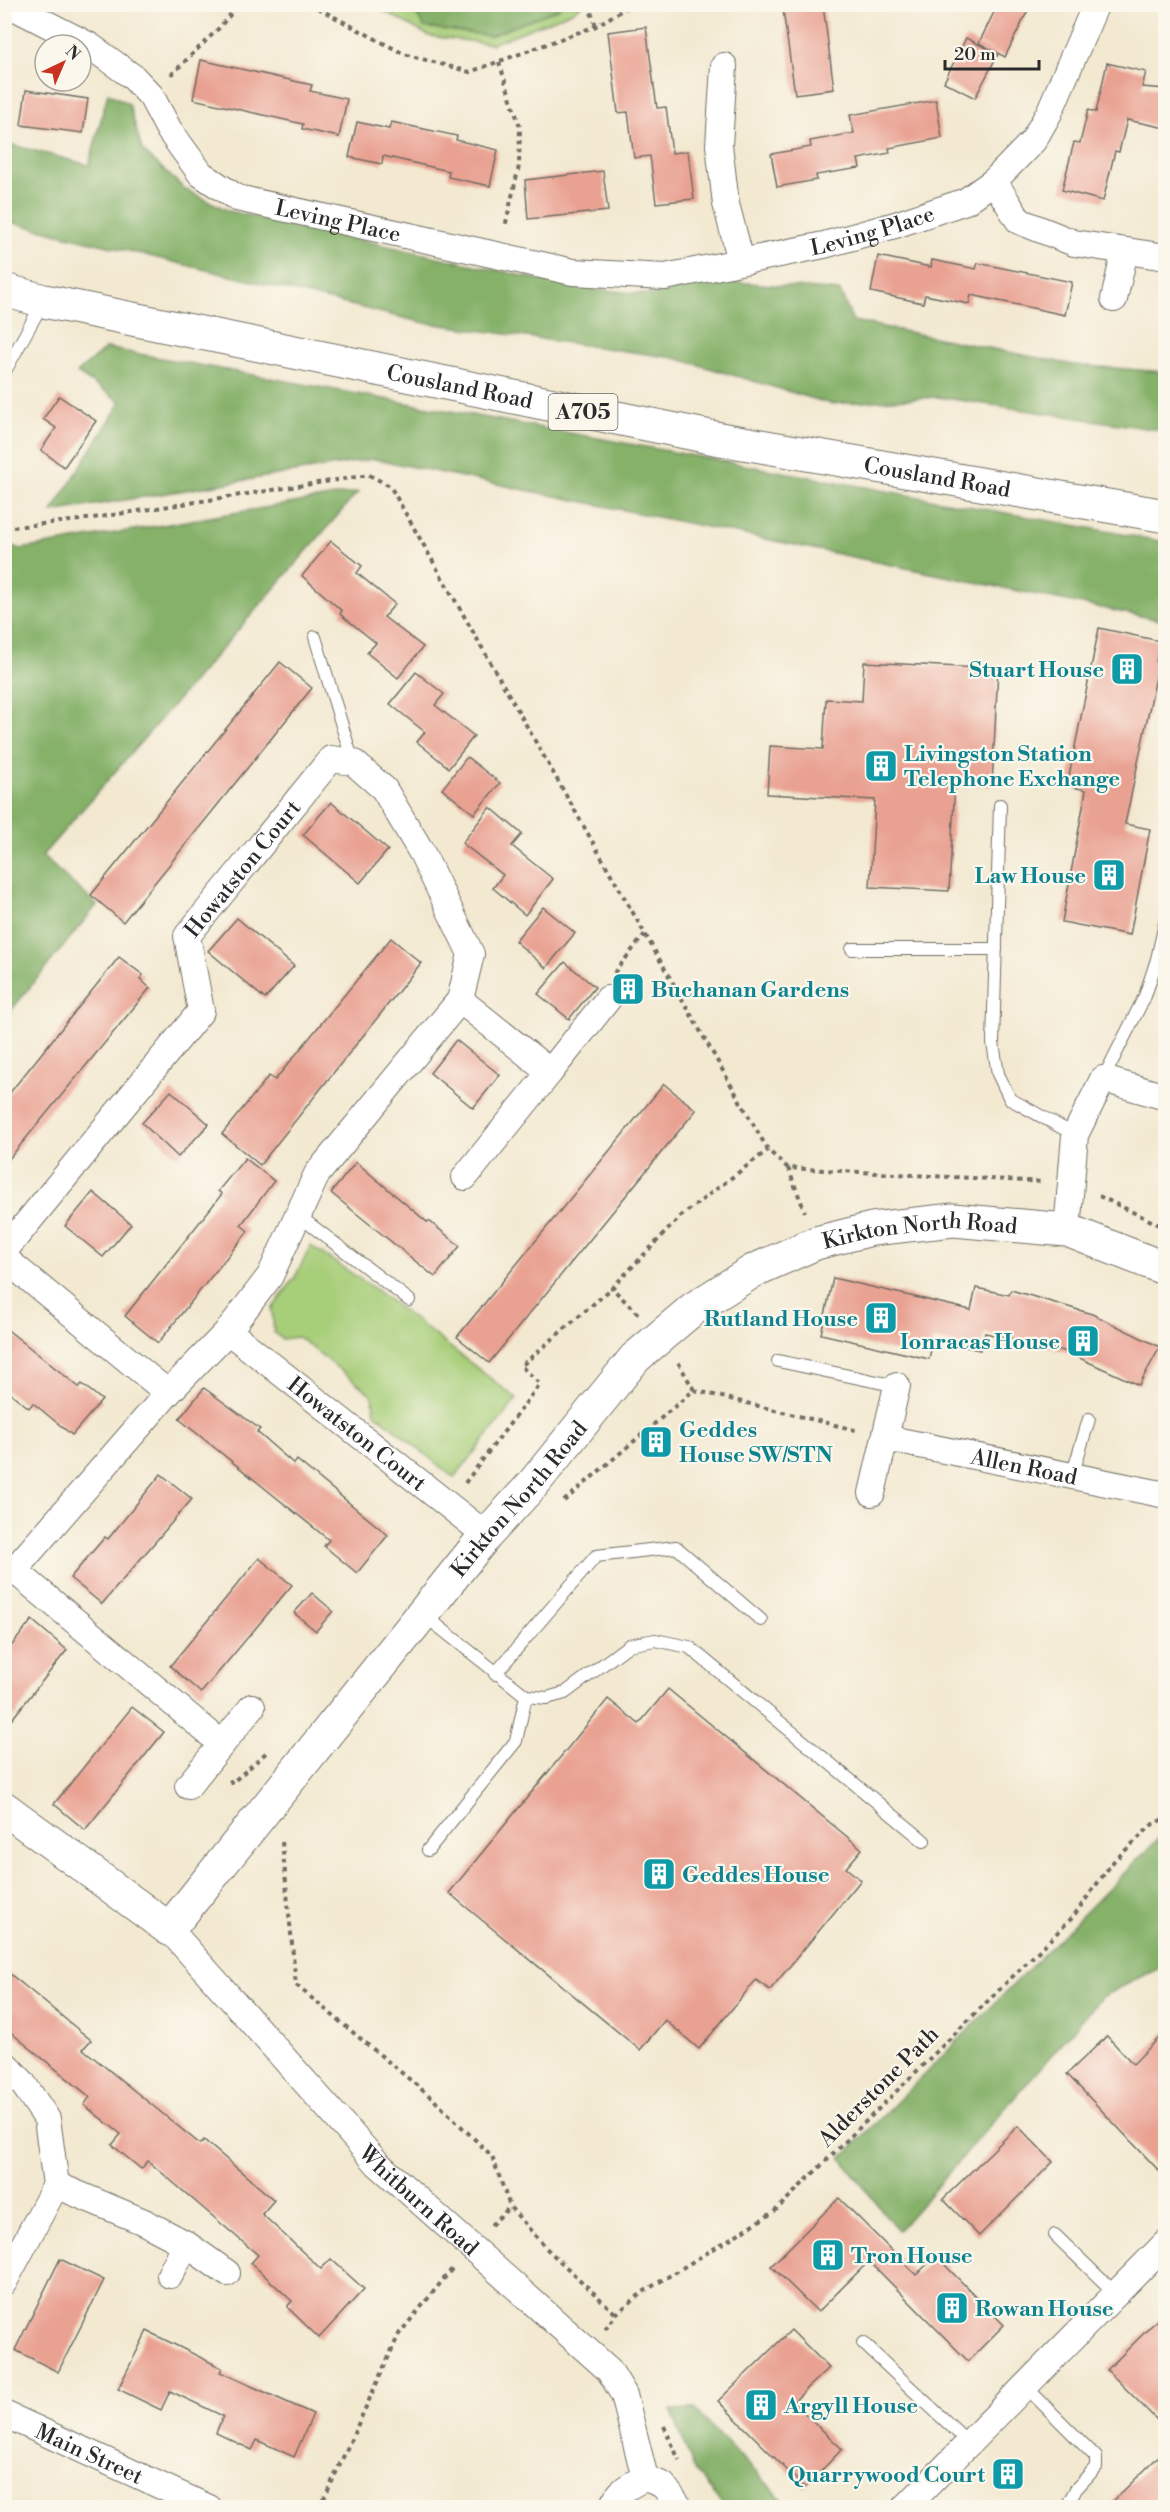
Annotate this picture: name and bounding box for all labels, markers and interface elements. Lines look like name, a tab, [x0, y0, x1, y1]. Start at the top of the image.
north arrow	[33, 33, 93, 93]
scale bar	[945, 33, 1040, 71]
text: N	[61, 41, 84, 65]
text: 20 m	[954, 43, 996, 66]
street label: Leving Place	[272, 195, 403, 249]
street label: Leving Place	[808, 201, 938, 262]
street label: Cousland Road	[384, 359, 536, 416]
road number: A705	[548, 394, 618, 430]
street label: Cousland Road	[862, 452, 1013, 504]
building icon: Stuart House	[1109, 651, 1145, 687]
place label: Stuart House	[969, 657, 1104, 684]
place label: Livingston Station Telephone Exchange	[904, 741, 1120, 793]
building icon: Livingston Station Telephone Exchange	[863, 748, 899, 784]
street label: Howatston Court	[179, 795, 307, 943]
building icon: Law House	[1091, 857, 1127, 893]
place label: Law House	[975, 863, 1086, 890]
building icon: Buchanan Gardens	[610, 971, 646, 1007]
place label: Buchanan Gardens	[651, 977, 849, 1004]
street label: Kirkton North Road	[820, 1208, 1019, 1256]
building icon: Rutland House	[863, 1300, 899, 1336]
place label: Rutland House	[704, 1306, 858, 1333]
building icon: Ionracas House	[1065, 1323, 1101, 1359]
place label: Ionracas House	[900, 1329, 1060, 1356]
street label: Howatston Court	[282, 1371, 431, 1498]
street label: Kirkton North Road	[445, 1416, 594, 1583]
place label: Geddes House SW/STN	[679, 1417, 833, 1469]
building icon: Geddes House SW/STN	[638, 1424, 674, 1460]
street label: Allen Road	[967, 1444, 1080, 1492]
building icon: Geddes House	[641, 1856, 677, 1892]
place label: Geddes House	[682, 1862, 830, 1889]
street label: Alderstone Path	[812, 2021, 945, 2154]
street label: Whitburn Road	[352, 2139, 484, 2262]
building icon: Tron House	[810, 2237, 846, 2273]
place label: Tron House	[851, 2243, 973, 2270]
building icon: Rowan House	[934, 2290, 970, 2326]
place label: Rowan House	[975, 2296, 1114, 2323]
building icon: Argyll House	[743, 2387, 779, 2423]
place label: Argyll House	[783, 2393, 918, 2420]
street label: Main Street	[31, 2418, 147, 2491]
building icon: Quarrywood Court	[990, 2456, 1026, 2492]
place label: Quarrywood Court	[787, 2462, 985, 2489]

